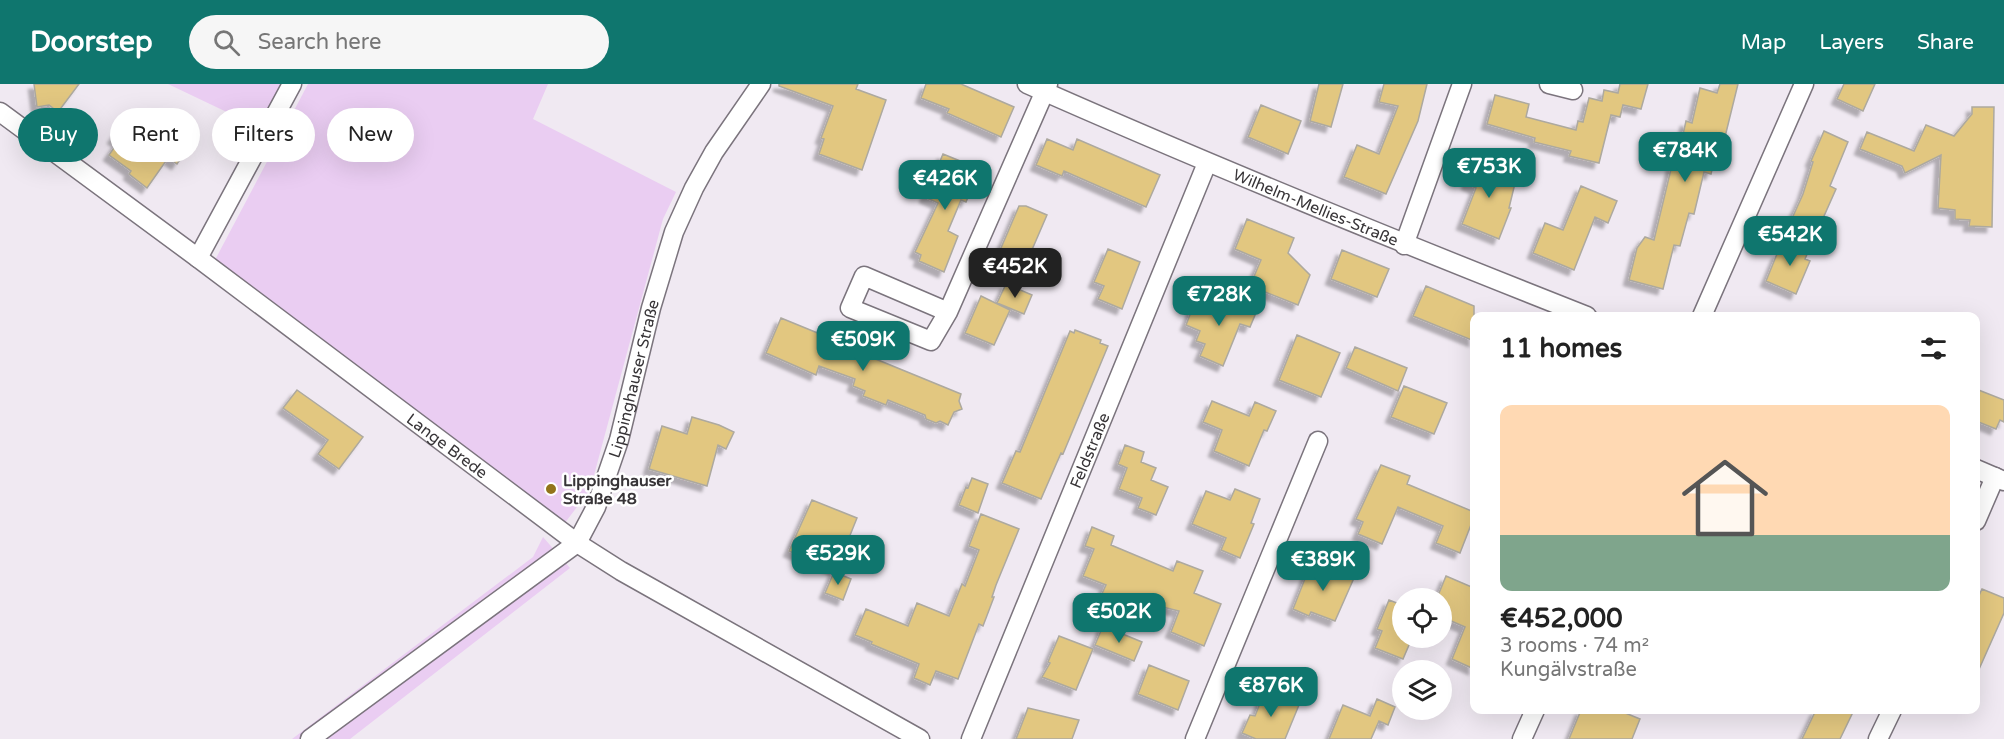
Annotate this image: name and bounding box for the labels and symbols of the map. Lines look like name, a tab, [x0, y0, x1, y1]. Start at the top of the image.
pin: €784K	[1643, 132, 1727, 183]
pin: €753K	[1447, 148, 1531, 199]
pin: €426K	[903, 160, 987, 211]
street label: Wilhelm-Mellies-Straße	[1230, 165, 1401, 251]
pin: €542K	[1748, 216, 1832, 267]
pin: €452K	[973, 248, 1057, 299]
pin: €728K	[1177, 276, 1261, 327]
street label: Lippinghauser Straße	[605, 297, 664, 461]
pin: €509K	[821, 321, 905, 372]
street label: Lange Brede	[402, 409, 491, 483]
street label: Feldstraße	[1066, 410, 1115, 491]
place label: Lippinghauser Straße 48	[563, 471, 672, 509]
marker: Lippinghauser Straße 48	[544, 482, 558, 496]
pin: €529K	[796, 535, 880, 586]
pin: €389K	[1281, 541, 1365, 592]
pin: €502K	[1077, 593, 1161, 644]
pin: €876K	[1229, 667, 1313, 718]

